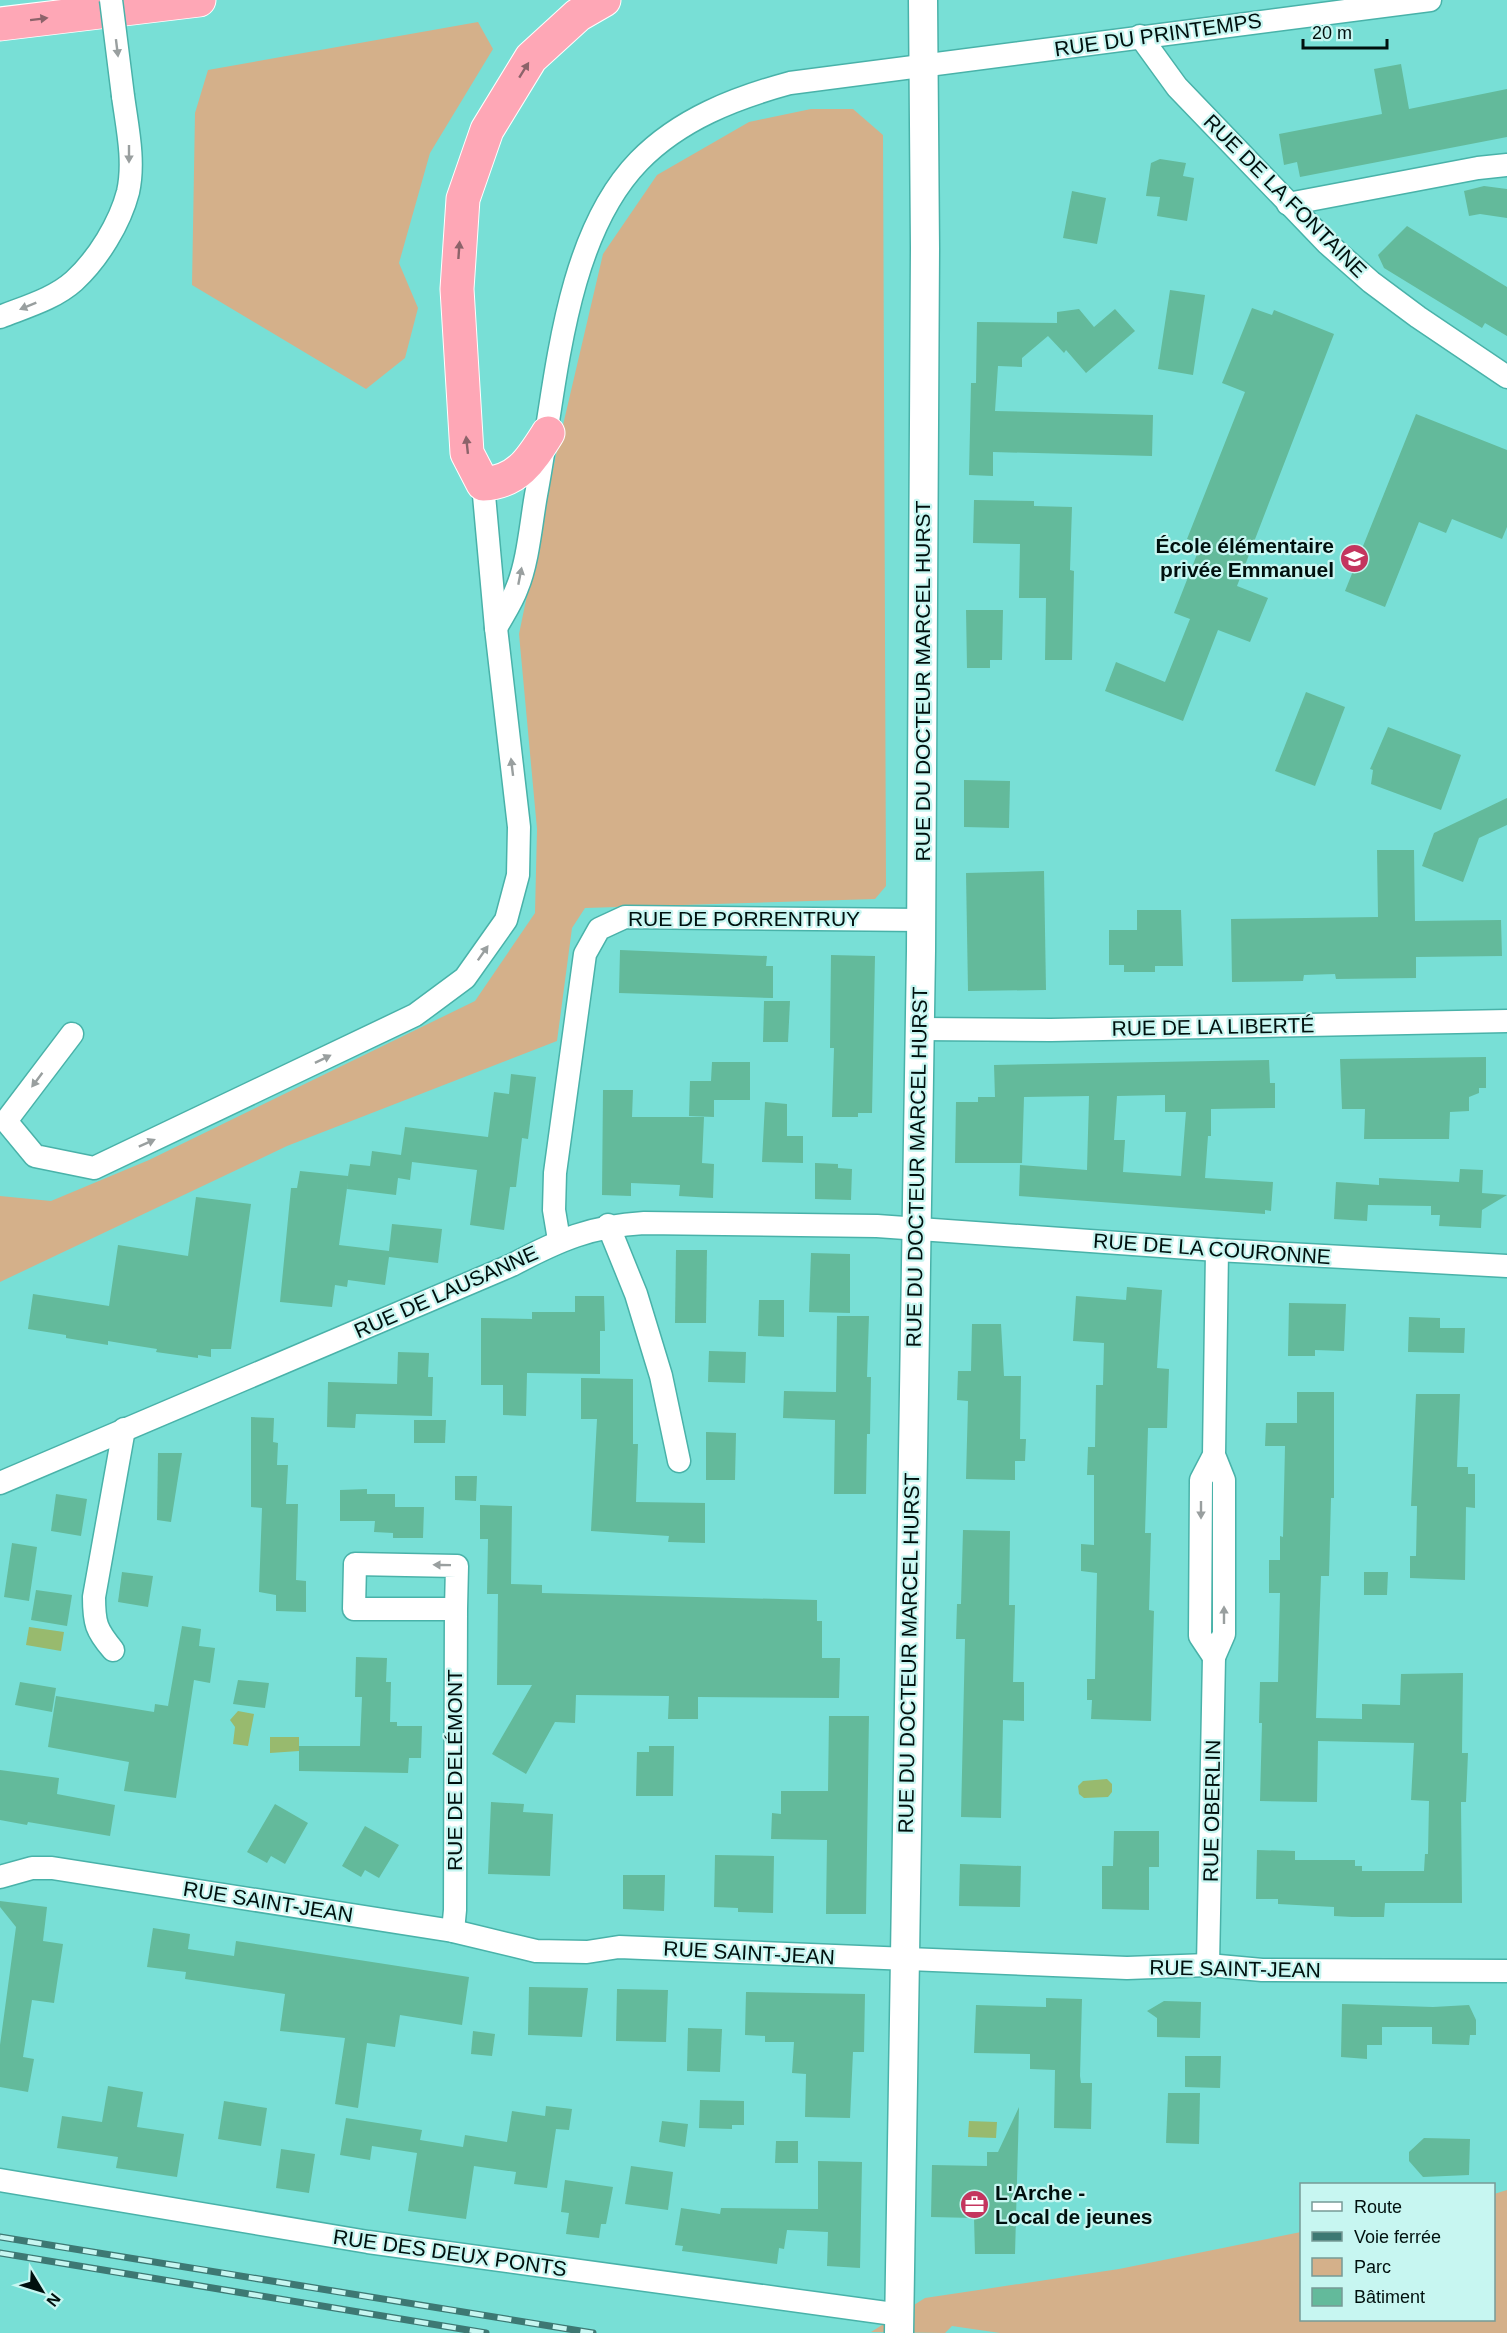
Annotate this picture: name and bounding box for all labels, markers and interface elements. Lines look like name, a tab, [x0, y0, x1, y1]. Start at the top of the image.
street label: RUE DU PRINTEMPS	[1053, 9, 1263, 60]
scale bar	[1303, 12, 1387, 50]
one-way arrow	[30, 15, 49, 24]
text: 20 m	[1312, 23, 1352, 43]
one-way arrow	[112, 39, 121, 58]
one-way arrow	[518, 62, 529, 78]
street label: RUE DE LA FONTAINE	[1199, 110, 1371, 282]
one-way arrow	[124, 145, 134, 164]
one-way arrow	[455, 241, 464, 260]
one-way arrow	[19, 301, 37, 311]
one-way arrow	[462, 435, 472, 454]
street label: RUE DU DOCTEUR MARCEL HURST	[911, 500, 934, 861]
place label: École élémentaire privée Emmanuel	[1155, 534, 1334, 581]
school or university icon: École élémentaire privée Emmanuel	[1339, 542, 1371, 574]
one-way arrow	[516, 566, 525, 585]
one-way arrow	[507, 758, 517, 777]
street label: RUE DE PORRENTRUY	[628, 907, 860, 930]
one-way arrow	[477, 945, 489, 961]
street label: RUE DU DOCTEUR MARCEL HURST	[902, 986, 931, 1348]
street label: RUE DE LA LIBERTÉ	[1111, 1013, 1315, 1040]
one-way arrow	[315, 1055, 332, 1064]
one-way arrow	[31, 1073, 43, 1088]
one-way arrow	[139, 1139, 156, 1148]
street label: RUE DE LA COURONNE	[1092, 1229, 1332, 1268]
street label: RUE DE LAUSANNE	[350, 1241, 541, 1342]
street label: RUE DU DOCTEUR MARCEL HURST	[894, 1472, 923, 1834]
one-way arrow	[1196, 1501, 1206, 1520]
one-way arrow	[432, 1561, 451, 1570]
one-way arrow	[1219, 1606, 1229, 1625]
street label: RUE DE DELÉMONT	[443, 1669, 466, 1871]
street label: RUE OBERLIN	[1199, 1740, 1224, 1882]
street label: RUE SAINT-JEAN	[182, 1877, 355, 1926]
street label: RUE SAINT-JEAN	[663, 1937, 835, 1968]
street label: RUE SAINT-JEAN	[1149, 1956, 1321, 1981]
place label: L'Arche - Local de jeunes	[995, 2181, 1153, 2228]
legend	[1300, 2183, 1495, 2321]
office icon: L'Arche - Local de jeunes	[958, 2189, 990, 2221]
text: Route	[1354, 2197, 1402, 2217]
street label: RUE DES DEUX PONTS	[332, 2225, 568, 2280]
text: Voie ferrée	[1354, 2227, 1441, 2247]
text: Parc	[1354, 2257, 1391, 2277]
north arrow	[12, 2261, 72, 2321]
text: Bâtiment	[1354, 2287, 1425, 2307]
text: N	[43, 2290, 64, 2310]

